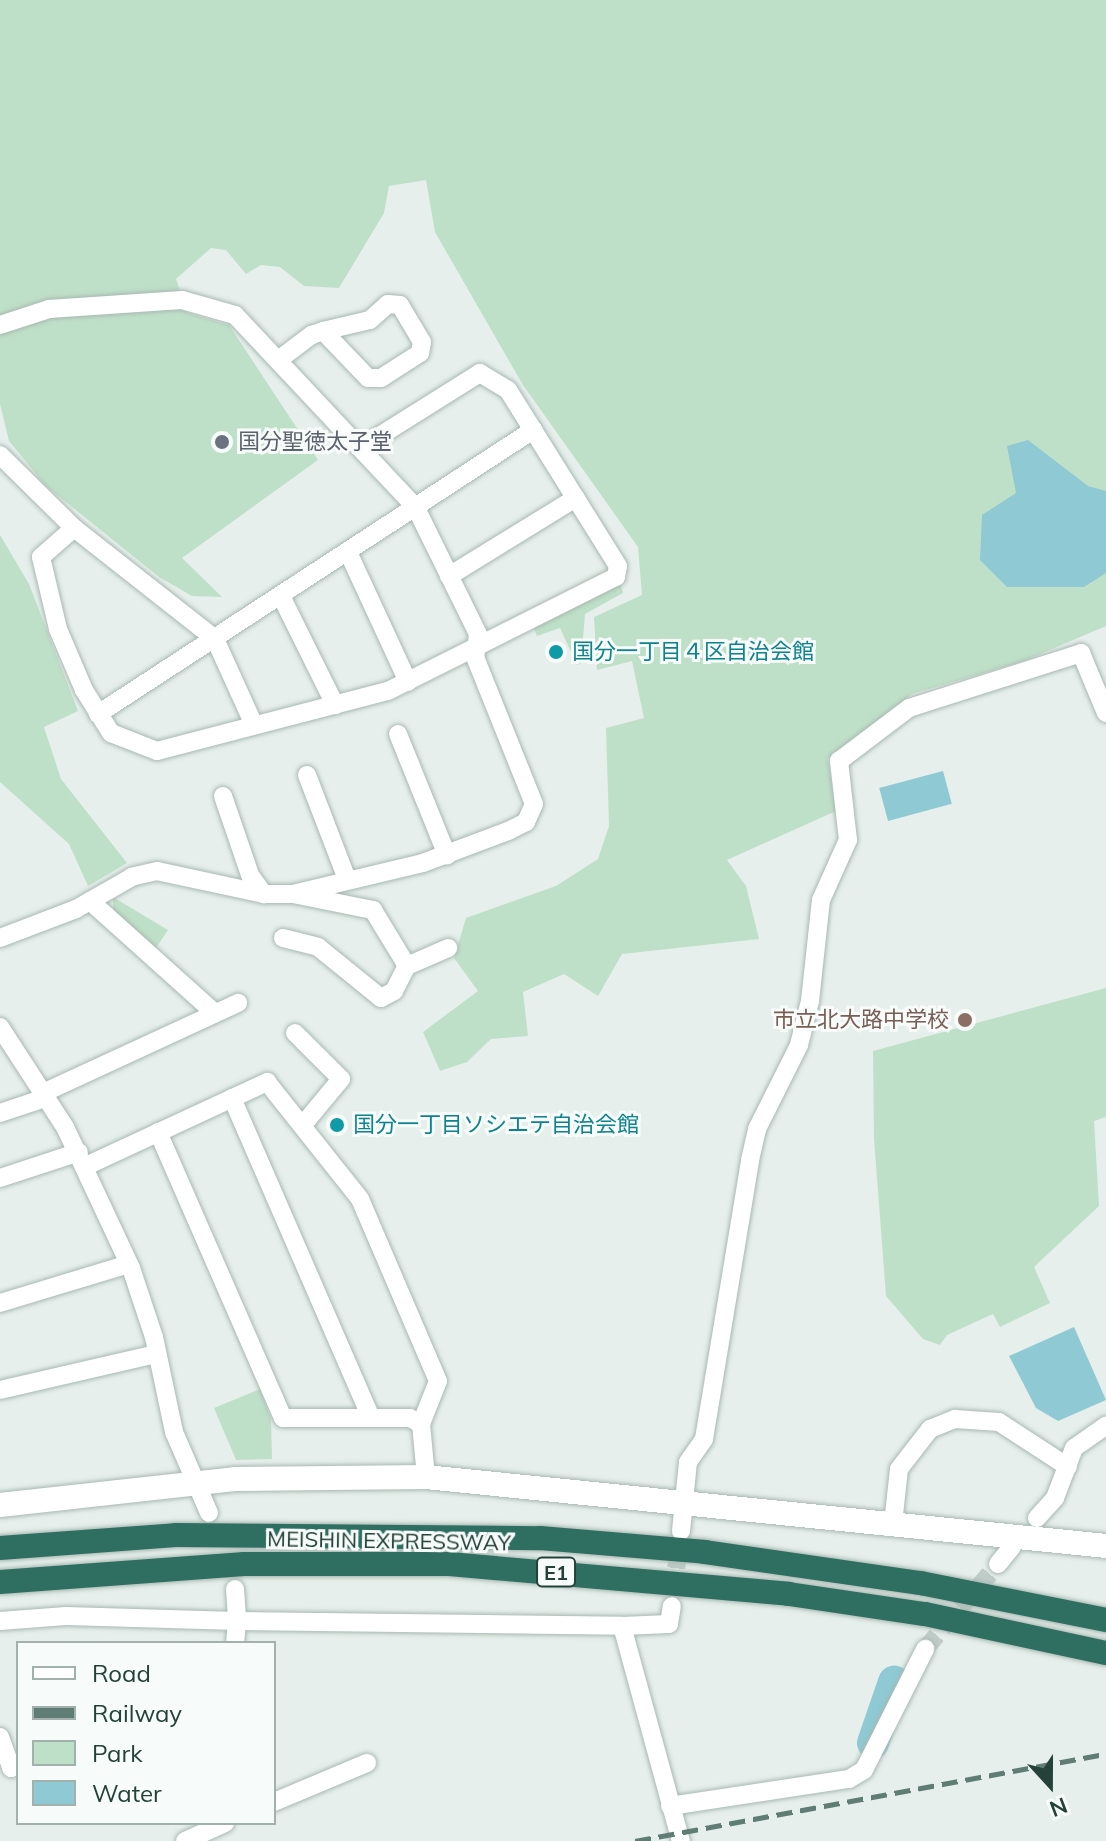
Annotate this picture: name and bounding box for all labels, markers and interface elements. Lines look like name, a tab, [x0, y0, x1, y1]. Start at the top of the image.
place label: 国分聖徳太子堂	[238, 429, 392, 455]
marker: 国分聖徳太子堂	[213, 433, 231, 451]
place label: 国分一丁目４区自治会館	[572, 639, 814, 665]
marker: 国分一丁目４区自治会館	[547, 643, 565, 661]
place label: 市立北大路中学校	[773, 1007, 949, 1033]
marker: 市立北大路中学校	[956, 1011, 974, 1029]
place label: 国分一丁目ソシエテ自治会館	[353, 1112, 639, 1138]
marker: 国分一丁目ソシエテ自治会館	[328, 1116, 346, 1134]
street label: MEISHIN EXPRESSWAY	[267, 1526, 511, 1556]
road number: E1	[536, 1556, 576, 1588]
legend	[16, 1641, 276, 1825]
text: Road	[92, 1658, 151, 1688]
text: Railway	[92, 1698, 182, 1728]
text: Park	[92, 1738, 143, 1768]
north arrow	[1010, 1745, 1090, 1825]
text: Water	[92, 1778, 162, 1808]
text: N	[1046, 1791, 1071, 1823]

